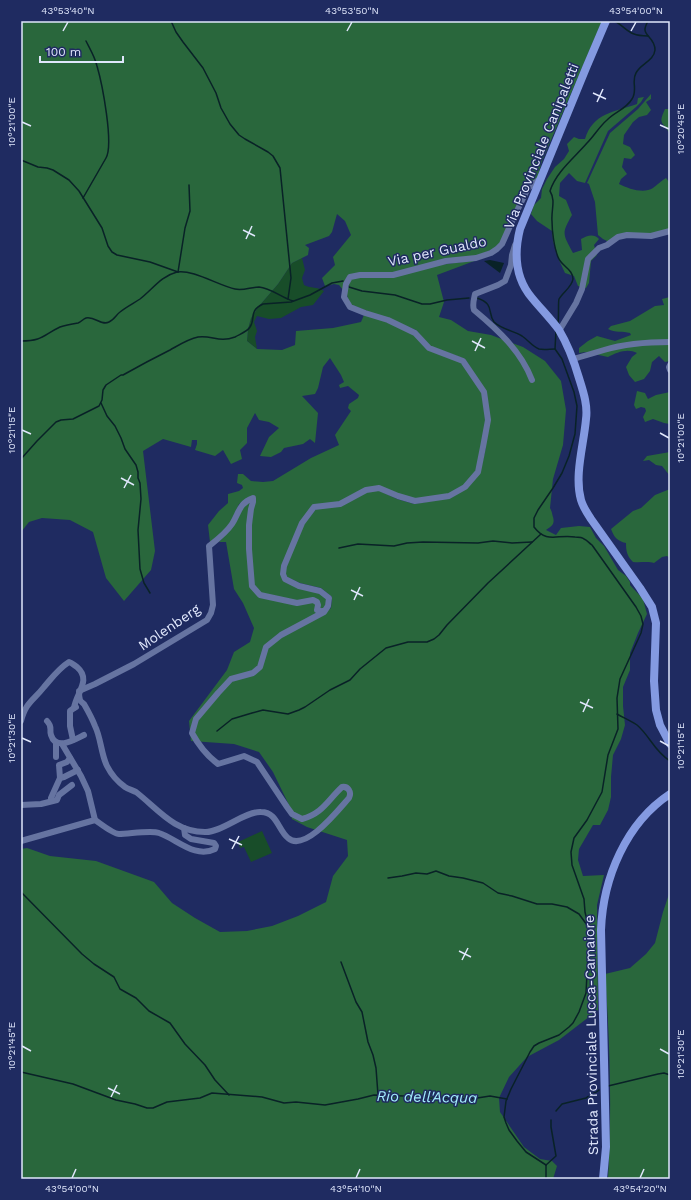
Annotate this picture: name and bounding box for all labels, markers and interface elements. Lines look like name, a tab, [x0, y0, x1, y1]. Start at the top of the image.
text: 43°53'40"N	[41, 5, 95, 16]
text: 43°53'50"N	[325, 5, 379, 16]
text: 43°54'00"N	[609, 5, 663, 16]
scale bar	[40, 38, 123, 64]
text: 100 m	[46, 45, 81, 59]
street label: Via Provinciale Canipaletti	[500, 61, 582, 231]
text: 10°21'00"E	[6, 97, 17, 147]
text: 10°20'45"E	[675, 104, 686, 154]
street label: Via per Gualdo	[386, 233, 488, 269]
text: 10°21'15"E	[6, 407, 17, 453]
text: 10°21'00"E	[675, 413, 686, 463]
street label: Molenberg	[135, 600, 203, 653]
text: 10°21'30"E	[6, 713, 17, 763]
text: 10°21'15"E	[675, 723, 686, 769]
street label: Strada Provinciale Lucca-Camaiore	[581, 915, 601, 1155]
text: 10°21'45"E	[6, 1022, 17, 1070]
text: 10°21'30"E	[675, 1029, 686, 1079]
water label: Rio dell'Acqua	[376, 1087, 478, 1107]
text: 43°54'00"N	[45, 1183, 99, 1194]
text: 43°54'10"N	[330, 1183, 382, 1194]
text: 43°54'20"N	[613, 1183, 667, 1194]

